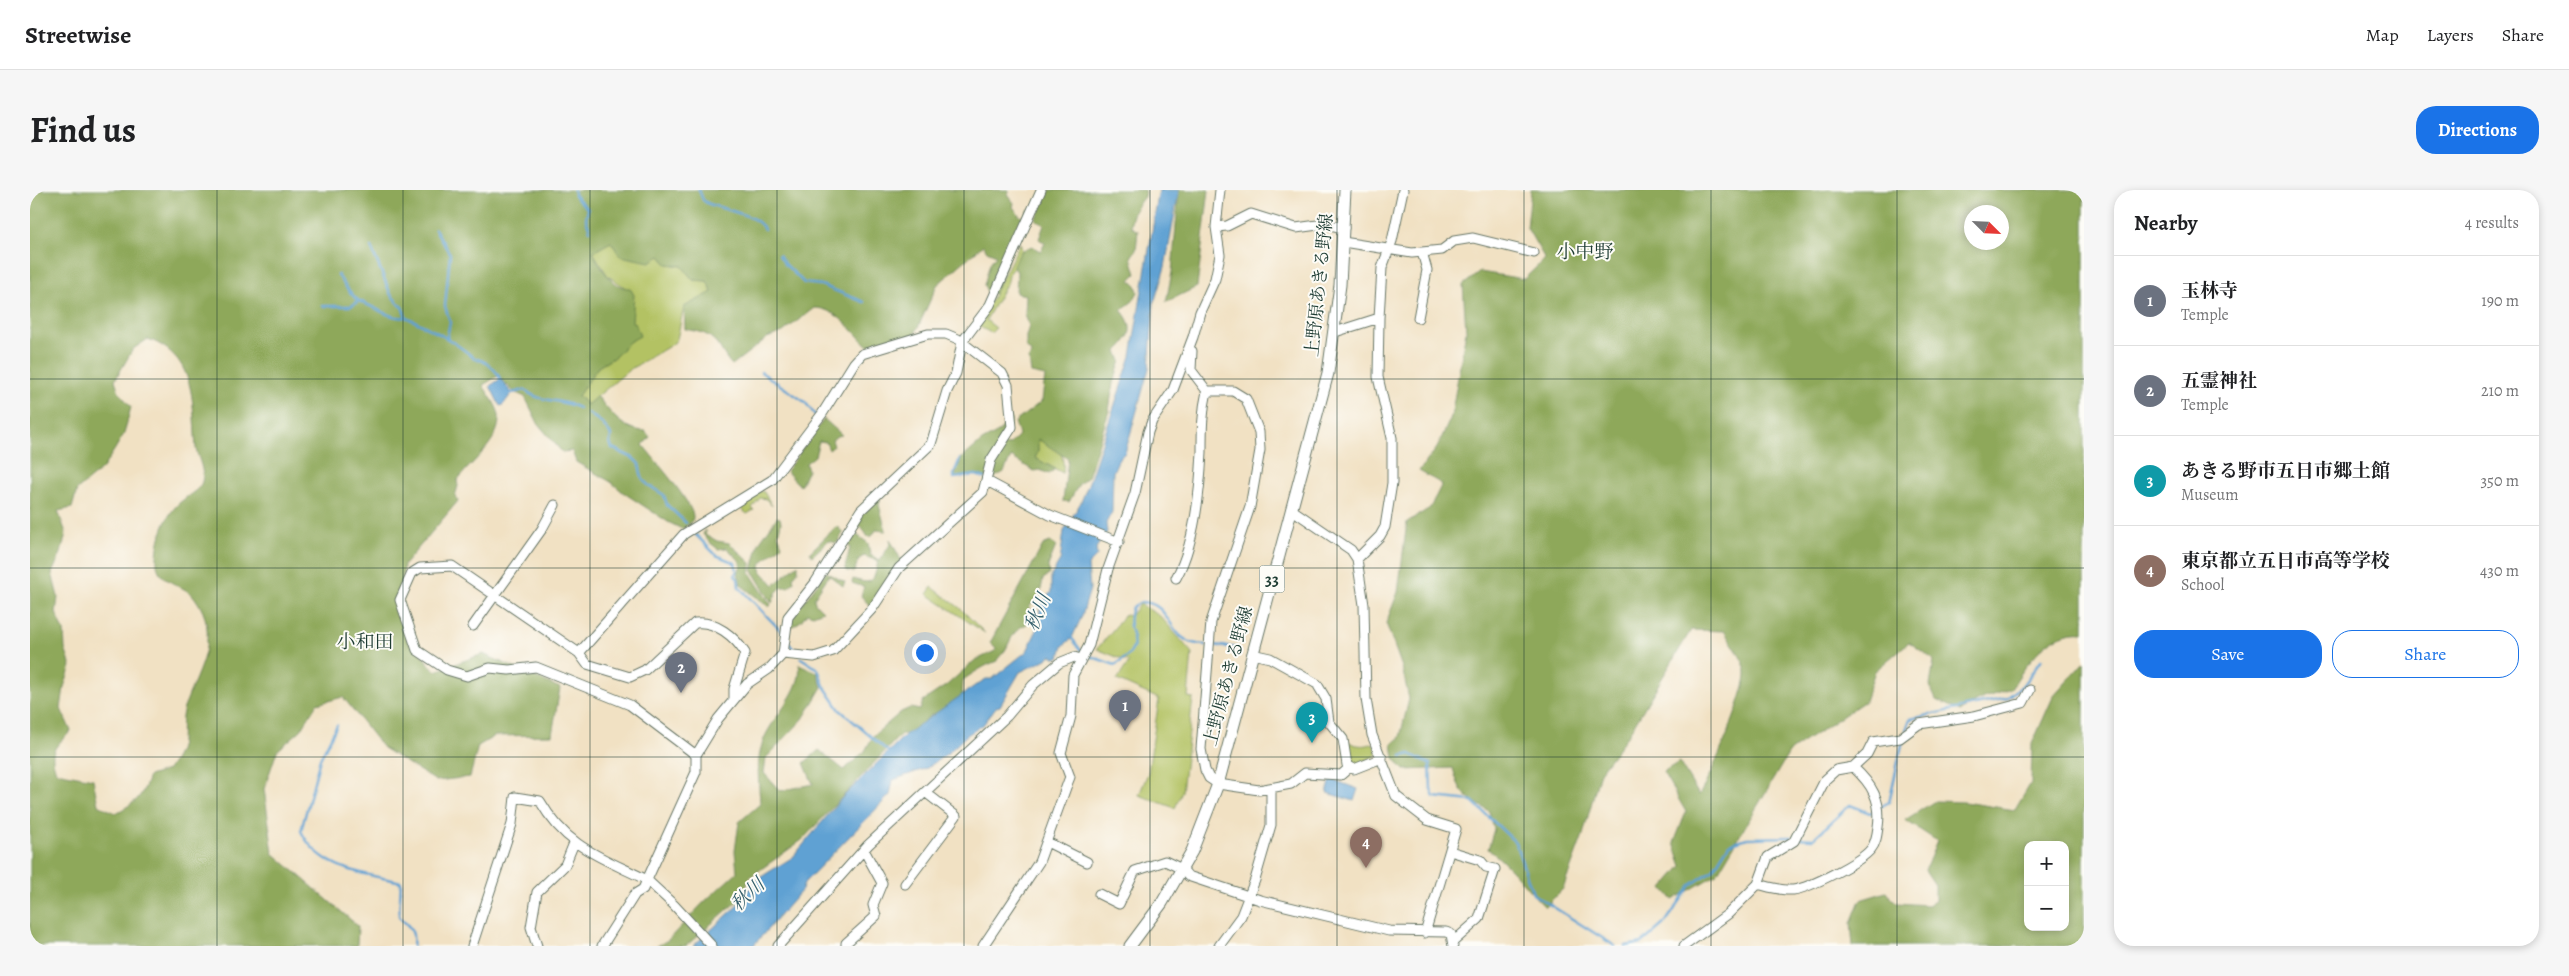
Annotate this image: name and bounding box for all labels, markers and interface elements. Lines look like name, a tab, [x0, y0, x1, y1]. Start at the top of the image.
text: Streetwise	[25, 19, 131, 51]
text: Map	[2366, 23, 2399, 47]
text: Layers	[2427, 23, 2474, 47]
text: Share	[2502, 23, 2544, 47]
text: Find us	[30, 106, 136, 154]
button: Directions	[2416, 106, 2539, 154]
north arrow	[1964, 205, 2009, 250]
text: Nearby	[2134, 209, 2197, 237]
street label: 上野原あきる野線	[1300, 212, 1338, 358]
text: 4 results	[2465, 212, 2519, 234]
district label: 小中野	[1556, 239, 1614, 265]
text: 玉林寺	[2181, 278, 2238, 304]
text: 1	[2147, 290, 2153, 312]
text: 190 m	[2481, 290, 2519, 312]
text: Temple	[2181, 304, 2229, 326]
text: 五霊神社	[2181, 368, 2257, 394]
text: 2	[2146, 380, 2154, 402]
text: 210 m	[2481, 380, 2519, 402]
text: Temple	[2181, 394, 2229, 416]
text: あきる野市五日市郷土館	[2181, 458, 2390, 484]
text: 3	[2147, 470, 2153, 492]
text: 350 m	[2480, 470, 2519, 492]
text: Museum	[2181, 484, 2238, 506]
text: 東京都立五日市高等学校	[2181, 548, 2390, 574]
text: 4	[2146, 560, 2154, 582]
text: 430 m	[2480, 560, 2519, 582]
road number: 33	[1260, 566, 1284, 592]
text: School	[2181, 574, 2224, 596]
water label: 秋川	[1019, 588, 1058, 635]
street label: 上野原あきる野線	[1198, 603, 1258, 749]
district label: 小和田	[336, 629, 394, 655]
button: Save	[2134, 630, 2322, 678]
button: Share	[2332, 630, 2519, 678]
your location	[912, 640, 938, 666]
pin: 2	[665, 652, 697, 693]
pin: 1	[1109, 690, 1141, 731]
pin: 3	[1296, 702, 1328, 743]
pin: 4	[1350, 827, 1382, 868]
map controls	[2024, 841, 2069, 931]
button: +	[2024, 841, 2069, 886]
water label: 秋川	[725, 871, 772, 917]
button: −	[2024, 886, 2069, 931]

